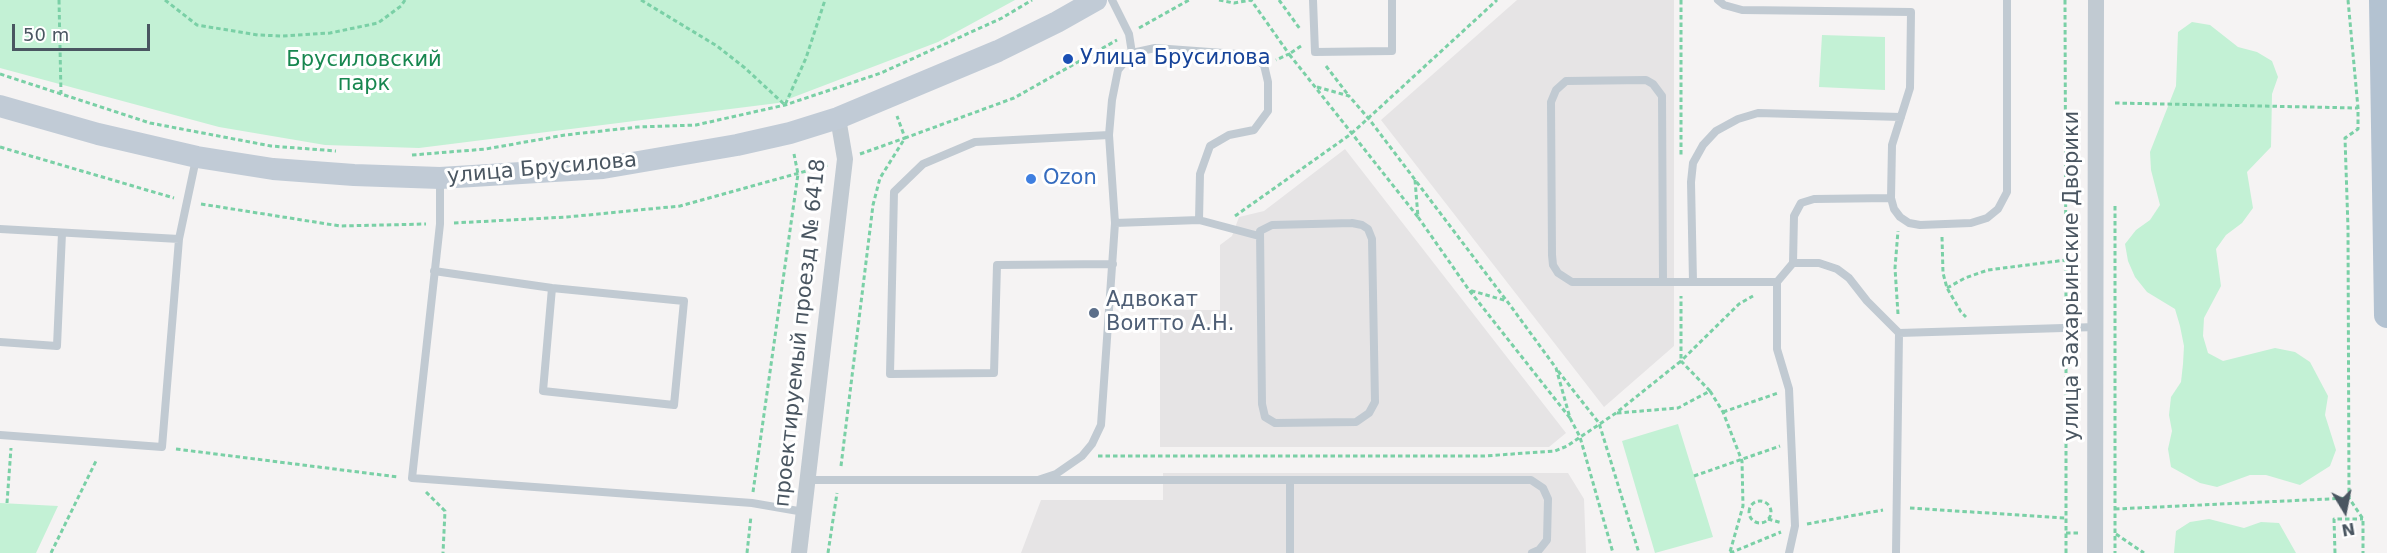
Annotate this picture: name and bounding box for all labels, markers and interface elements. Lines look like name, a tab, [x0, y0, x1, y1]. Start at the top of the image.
scale bar	[15, 12, 153, 50]
text: 50 m	[23, 24, 69, 45]
place label: Улица Брусилова	[1080, 46, 1271, 72]
park label: Брусиловский парк	[286, 48, 442, 98]
marker: Улица Брусилова	[1061, 52, 1075, 66]
street label: улица Захарьинские Дворики	[2060, 111, 2086, 441]
street label: улица Брусилова	[446, 148, 638, 190]
street label: проектируемый проезд № 6418	[770, 158, 832, 508]
place label: Ozon	[1043, 166, 1097, 192]
marker: Ozon	[1024, 172, 1038, 186]
place label: Адвокат Воитто А.Н.	[1106, 288, 1234, 338]
marker: Адвокат Воитто А.Н.	[1087, 306, 1101, 320]
north arrow	[2315, 481, 2375, 541]
text: N	[2340, 519, 2356, 540]

